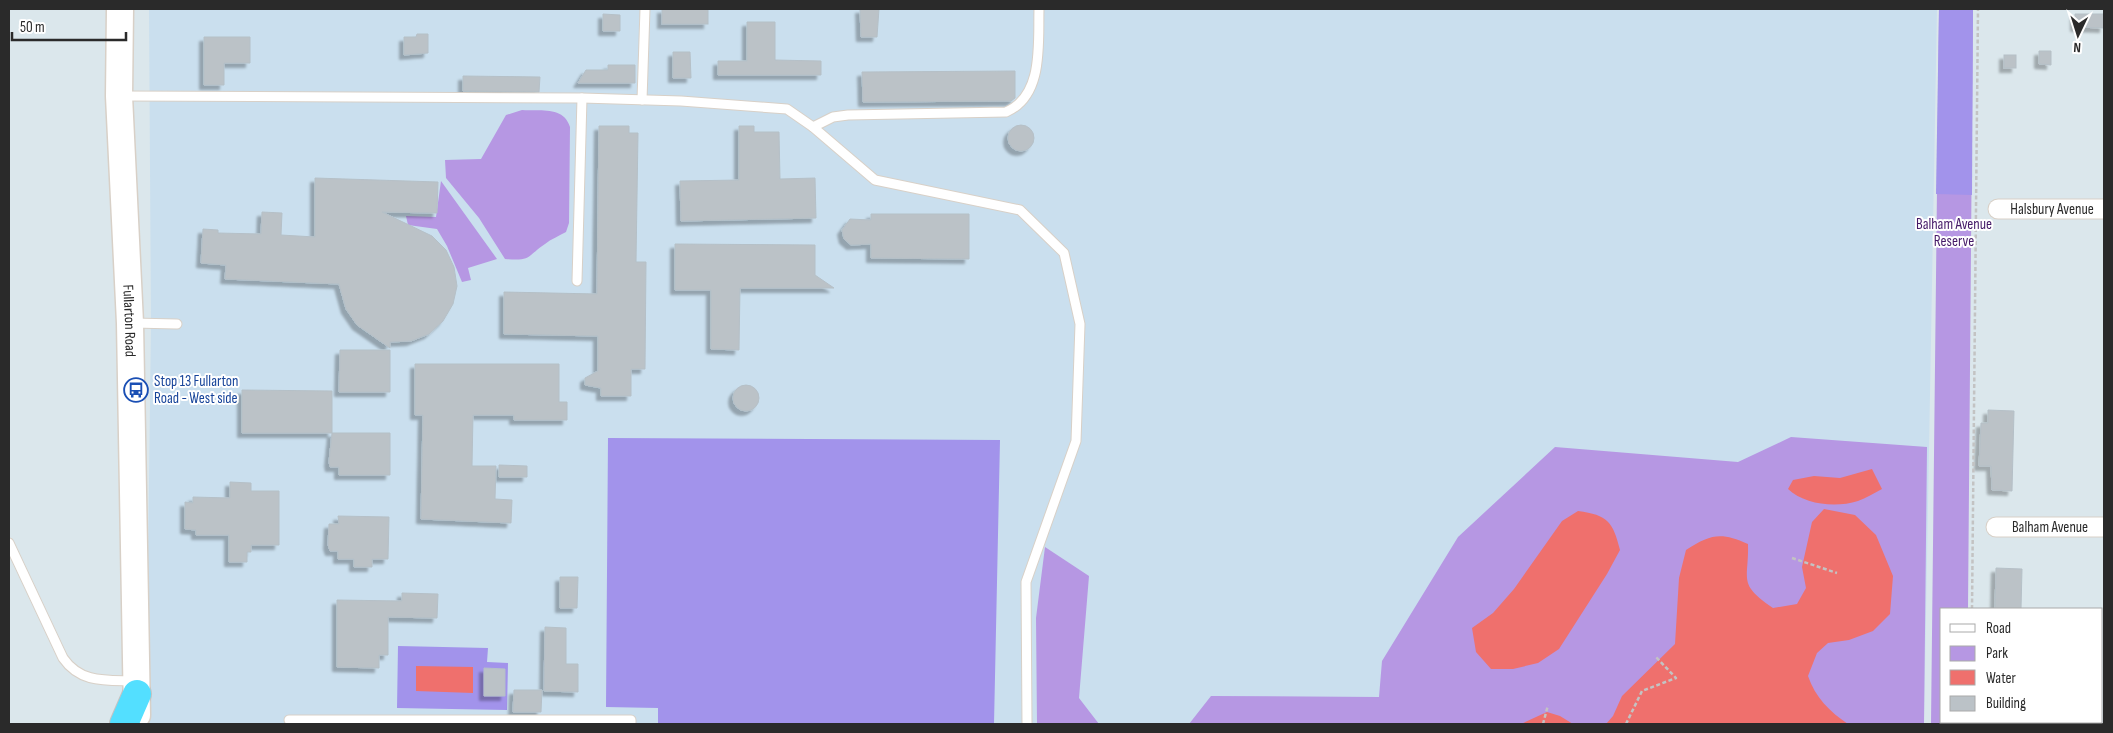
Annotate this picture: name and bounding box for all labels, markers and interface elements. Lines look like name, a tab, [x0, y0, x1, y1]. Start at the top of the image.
scale bar	[12, 10, 126, 42]
north arrow	[2053, 10, 2103, 60]
text: 50 m	[20, 18, 45, 37]
text: N	[2073, 39, 2081, 56]
street label: Halsbury Avenue	[2010, 200, 2094, 219]
park label: Balham Avenue Reserve	[1916, 215, 1992, 251]
street label: Fullarton Road	[118, 284, 140, 357]
place label: Stop 13 Fullarton Road - West side	[154, 372, 239, 408]
bus stop icon: Stop 13 Fullarton Road - West side	[123, 377, 149, 403]
street label: Balham Avenue	[2012, 518, 2088, 537]
legend	[1940, 608, 2103, 723]
text: Road	[1986, 619, 2011, 638]
text: Park	[1986, 644, 2008, 663]
text: Water	[1986, 669, 2017, 688]
text: Building	[1986, 694, 2026, 713]

